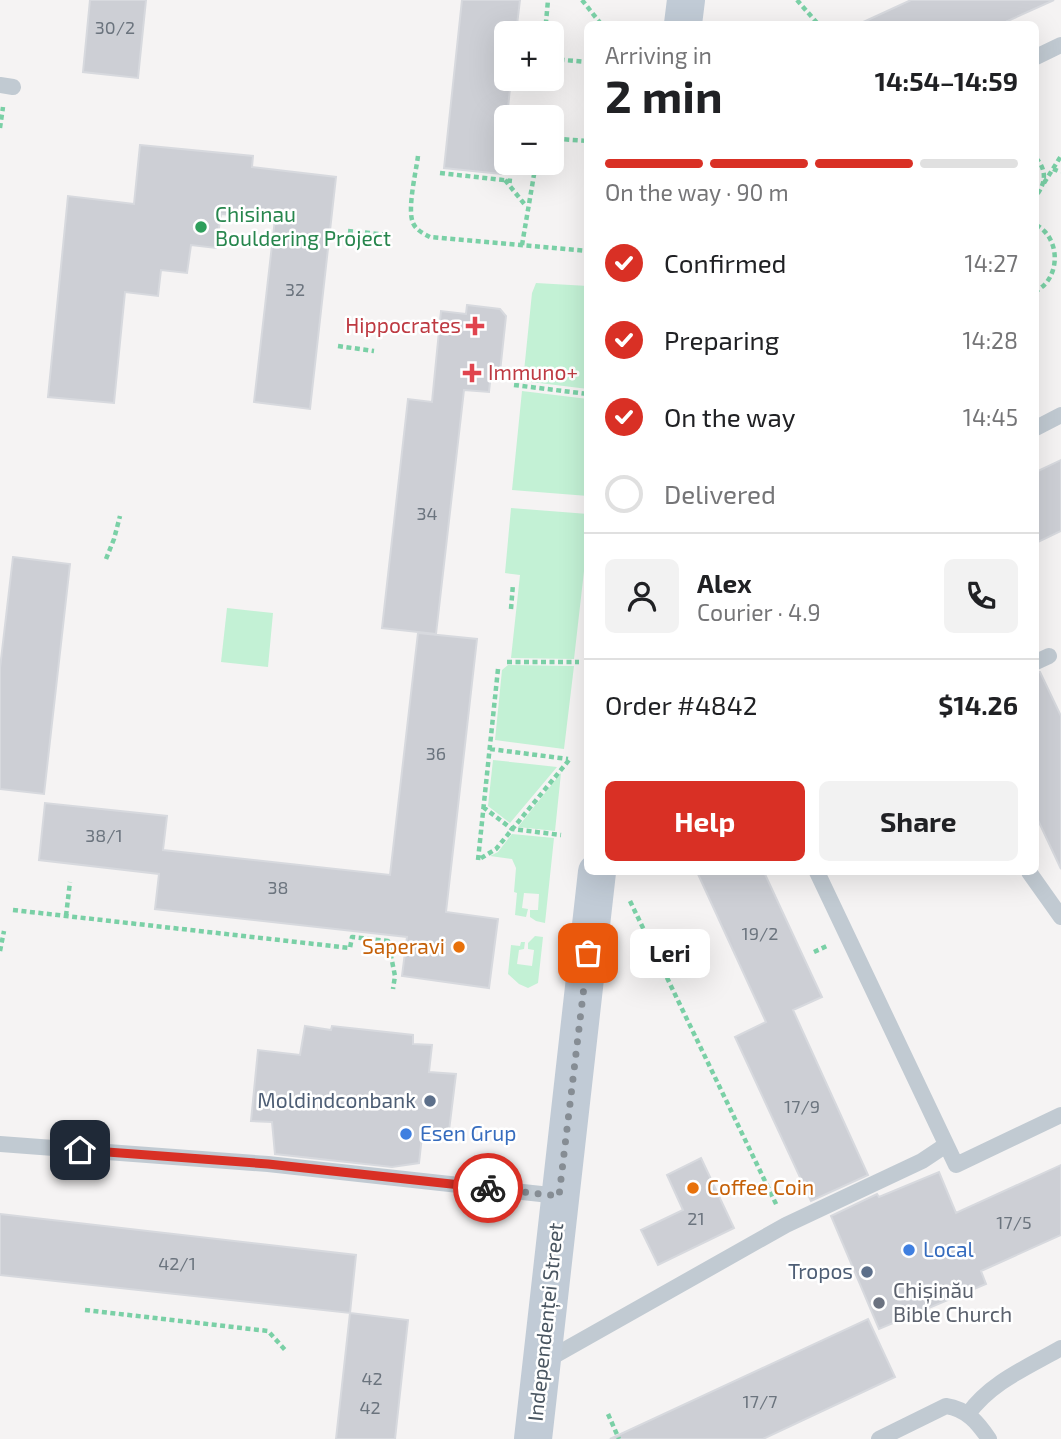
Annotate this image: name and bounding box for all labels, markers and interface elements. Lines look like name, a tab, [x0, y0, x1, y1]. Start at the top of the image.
house number: 30/2	[95, 16, 135, 38]
map controls	[494, 21, 564, 175]
button: +	[494, 21, 564, 91]
text: Arriving in	[605, 41, 712, 69]
text: 14:54–14:59	[875, 65, 1018, 96]
text: 2 min	[605, 67, 723, 122]
button: −	[494, 105, 564, 175]
text: On the way · 90 m	[605, 178, 789, 206]
place label: Chisinau Bouldering Project	[215, 201, 391, 251]
marker: Chisinau Bouldering Project	[193, 219, 209, 235]
icon: check	[605, 244, 643, 282]
text: Confirmed	[664, 247, 787, 278]
text: 14:27	[965, 249, 1018, 277]
house number: 32	[285, 278, 305, 300]
place label: Hippocrates	[345, 312, 461, 337]
marker: Hippocrates	[467, 318, 483, 334]
icon: check	[605, 321, 643, 359]
text: Preparing	[664, 324, 779, 355]
text: 14:28	[962, 326, 1018, 354]
place label: Immuno+	[488, 359, 578, 384]
marker: Immuno+	[462, 363, 482, 383]
icon: check	[605, 398, 643, 436]
text: On the way	[664, 401, 795, 432]
text: 14:45	[963, 403, 1018, 431]
text: Delivered	[664, 478, 776, 509]
house number: 34	[416, 502, 438, 524]
button: person	[605, 559, 679, 633]
button: phone	[944, 559, 1018, 633]
text: Alex	[697, 567, 752, 598]
text: Courier · 4.9	[697, 598, 821, 626]
text: Order #4842	[605, 689, 757, 720]
text: $14.26	[938, 689, 1018, 720]
house number: 36	[426, 742, 446, 764]
button: Help	[605, 781, 805, 861]
button: Share	[819, 781, 1018, 861]
house number: 38/1	[85, 824, 123, 846]
house number: 38	[268, 876, 288, 898]
house number: 19/2	[742, 922, 778, 944]
pin	[558, 923, 618, 983]
callout: Leri	[630, 928, 710, 978]
place label: Saperavi	[362, 933, 445, 958]
icon: bag	[569, 934, 607, 972]
marker: Saperavi	[451, 939, 467, 955]
text: Leri	[649, 939, 691, 967]
place label: Moldindconbank	[257, 1087, 416, 1112]
marker: Moldindconbank	[422, 1093, 438, 1109]
house number: 17/9	[784, 1095, 820, 1117]
pin	[50, 1120, 110, 1180]
place label: Esen Grup	[420, 1120, 516, 1145]
marker: Esen Grup	[398, 1126, 414, 1142]
icon: home	[61, 1131, 99, 1169]
courier	[453, 1153, 523, 1223]
icon: bike	[469, 1169, 507, 1207]
place label: Coffee Coin	[707, 1174, 814, 1199]
marker: Coffee Coin	[685, 1180, 701, 1196]
house number: 21	[687, 1207, 705, 1229]
house number: 17/5	[996, 1211, 1032, 1233]
street label: Independenței Street	[522, 1221, 569, 1423]
place label: Local	[923, 1236, 974, 1261]
marker: Local	[901, 1242, 917, 1258]
house number: 42/1	[158, 1252, 196, 1274]
place label: Tropos	[788, 1258, 853, 1283]
marker: Tropos	[859, 1264, 875, 1280]
place label: Chișinău Bible Church	[893, 1277, 1012, 1326]
marker: Chișinău Bible Church	[871, 1295, 887, 1311]
house number: 42	[361, 1367, 383, 1389]
house number: 17/7	[743, 1390, 777, 1412]
house number: 42	[359, 1396, 381, 1418]

